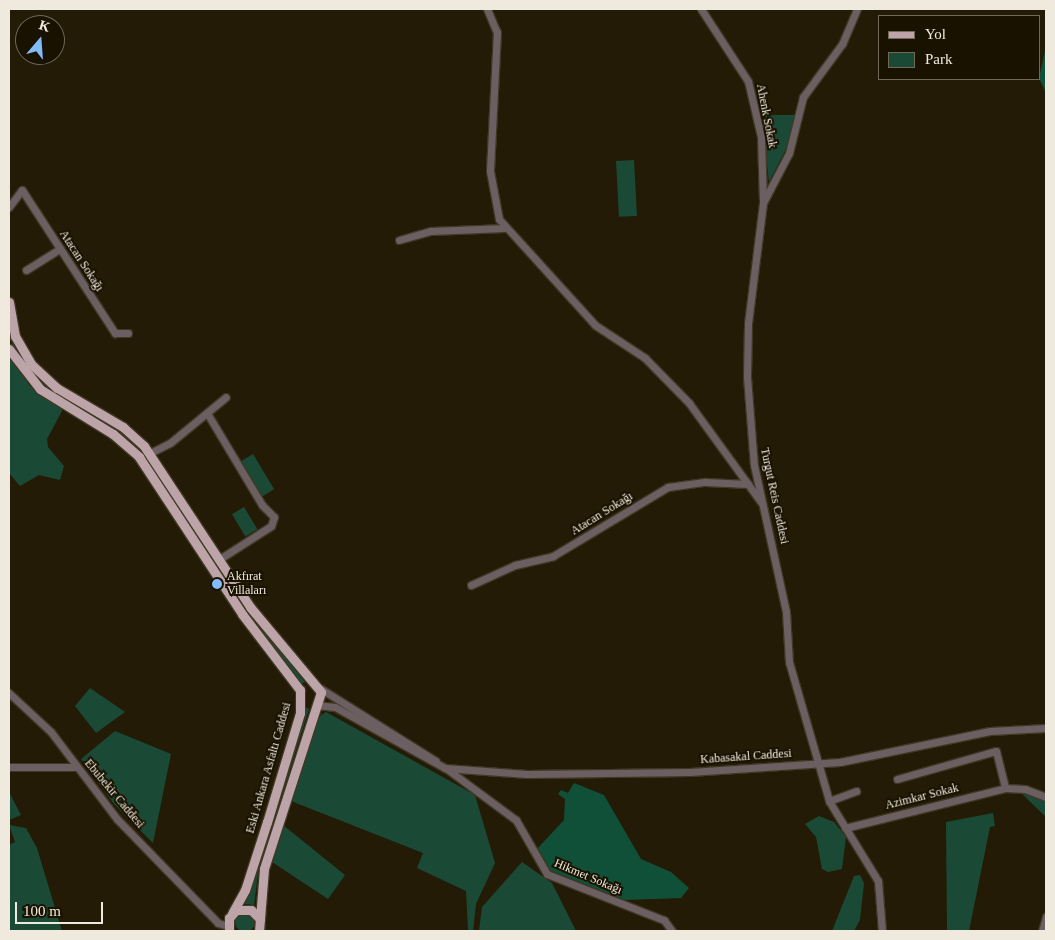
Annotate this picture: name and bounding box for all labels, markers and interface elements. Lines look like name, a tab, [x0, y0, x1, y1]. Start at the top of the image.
north arrow	[15, 15, 65, 65]
legend	[878, 15, 1040, 80]
text: K	[37, 17, 52, 35]
text: Yol	[925, 26, 946, 42]
text: Park	[925, 51, 953, 67]
street label: Ahenk Sokak	[753, 83, 779, 149]
street label: Atacan Sokağı	[56, 228, 106, 294]
street label: Turgut Reis Caddesi	[757, 447, 791, 545]
street label: Atacan Sokağı	[568, 489, 636, 539]
place label: Akfırat Villaları	[227, 570, 266, 598]
marker: Akfırat Villaları	[211, 578, 223, 590]
street label: Eski Ankara Asfaltı Caddesi	[243, 700, 295, 836]
street label: Kabasakal Caddesi	[700, 747, 792, 767]
street label: Ebubekir Caddesi	[81, 757, 147, 831]
street label: Azimkar Sokak	[884, 781, 960, 813]
street label: Hikmet Sokağı	[552, 856, 624, 898]
scale bar	[18, 892, 105, 924]
text: 100 m	[23, 903, 61, 919]

